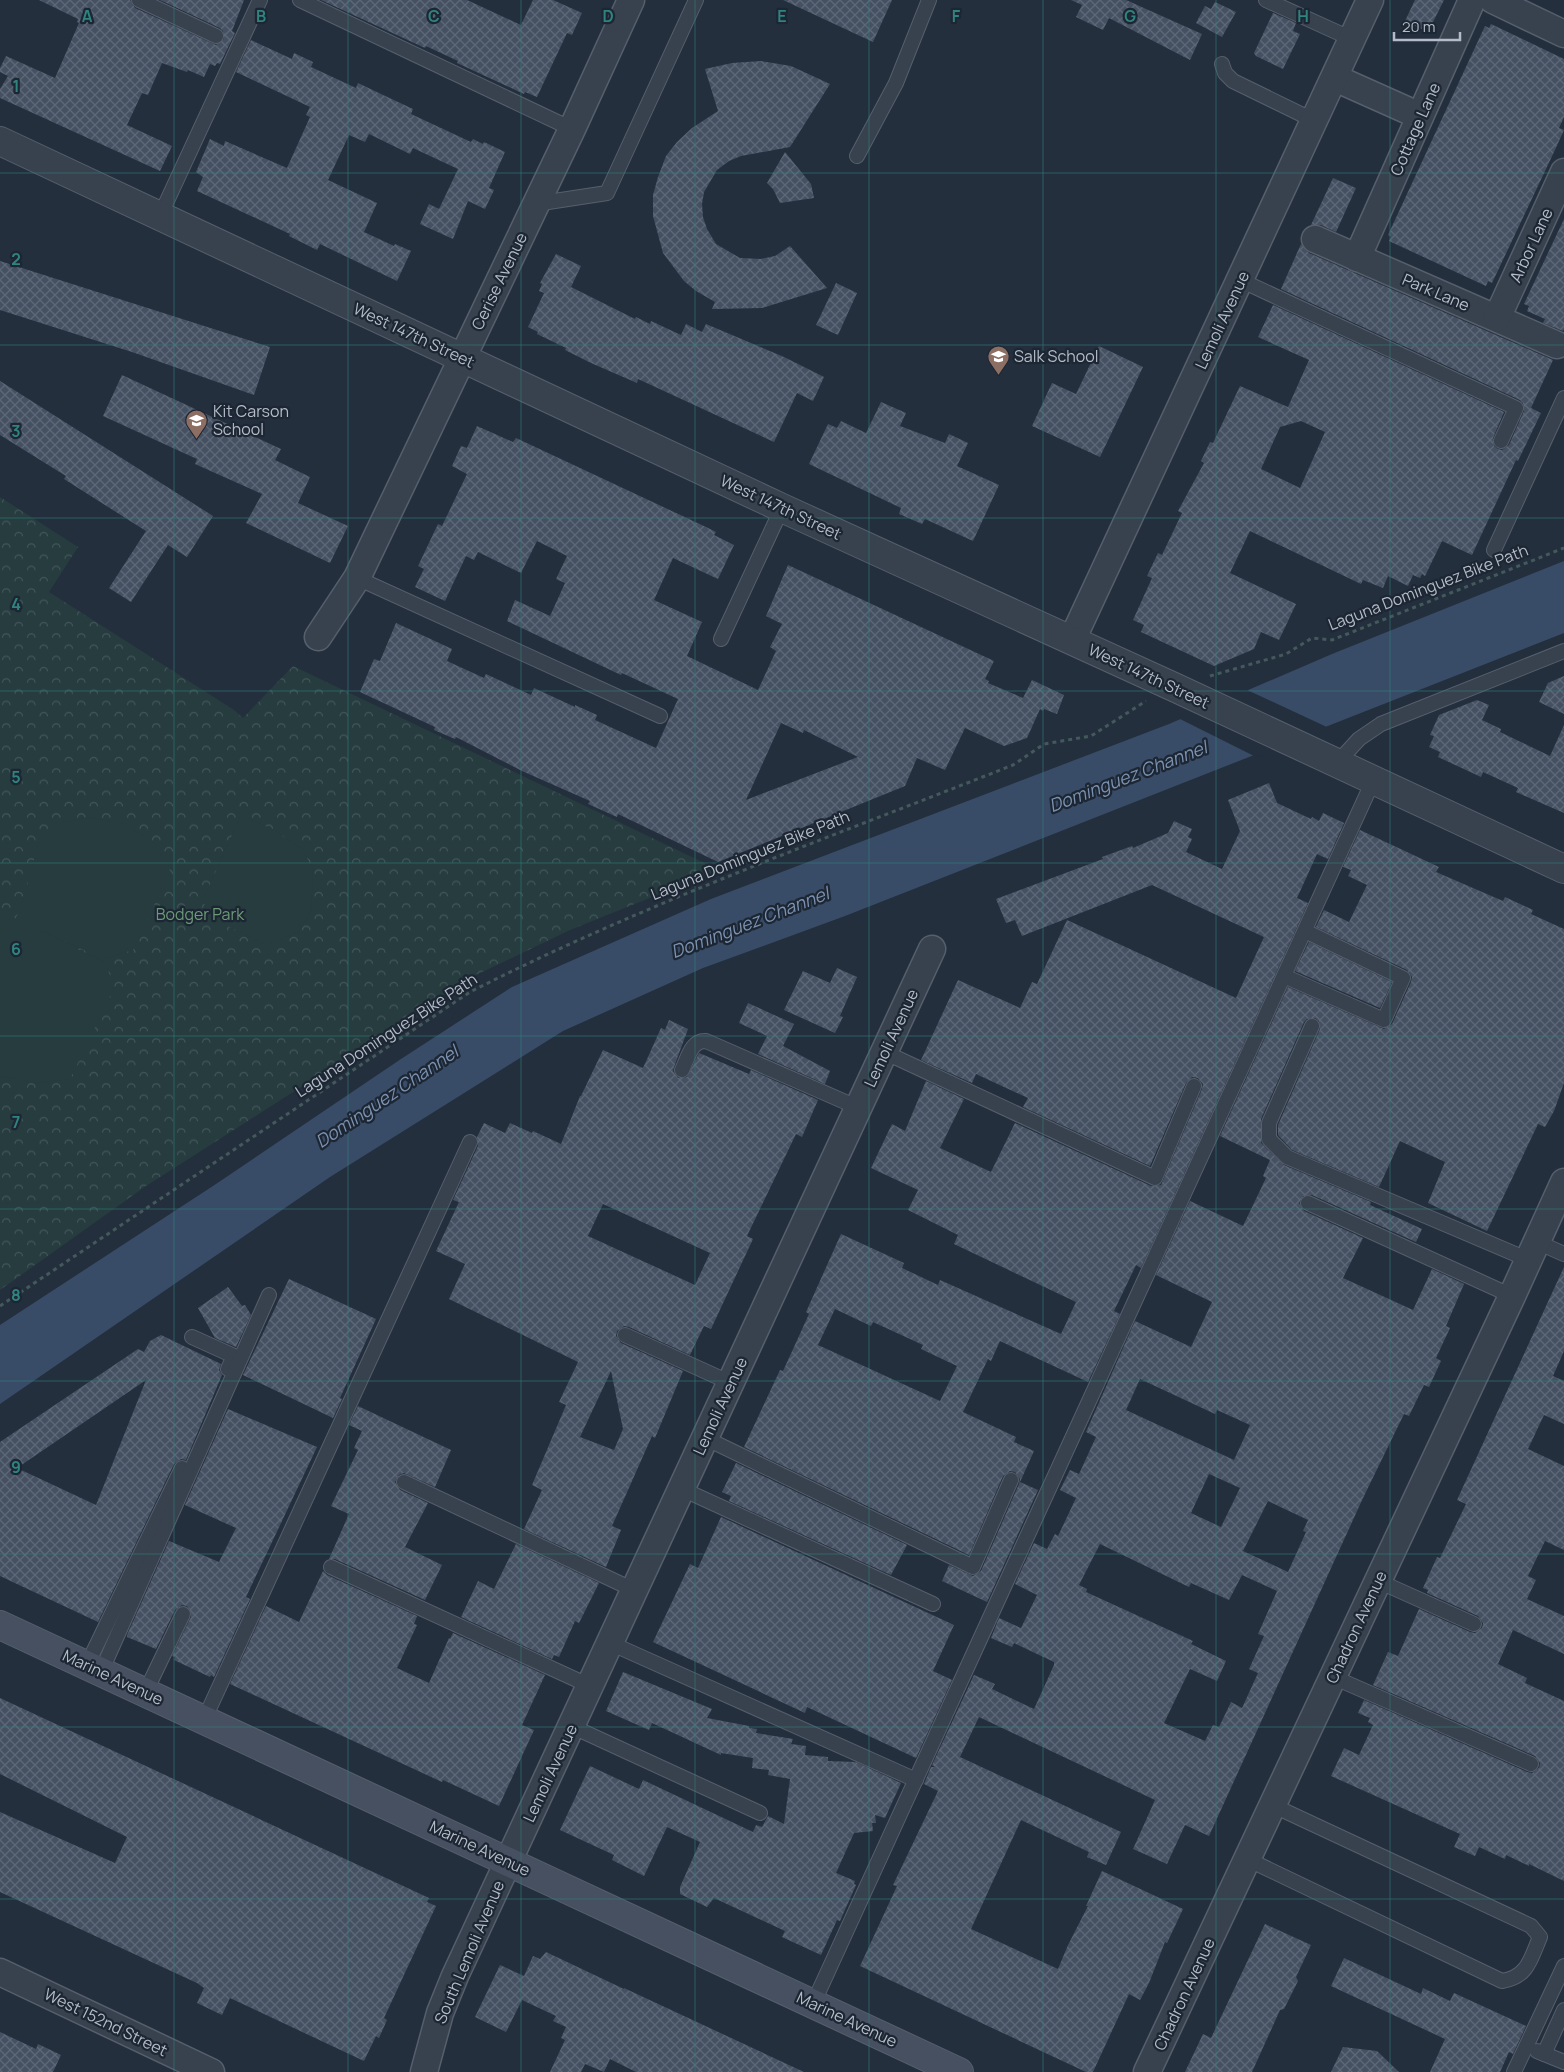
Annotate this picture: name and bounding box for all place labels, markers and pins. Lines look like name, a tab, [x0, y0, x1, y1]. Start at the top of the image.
school or university icon: Salk School	[986, 344, 1010, 375]
place label: Salk School	[1014, 345, 1099, 367]
place label: Kit Carson School	[213, 400, 289, 440]
school or university icon: Kit Carson School	[185, 408, 209, 439]

